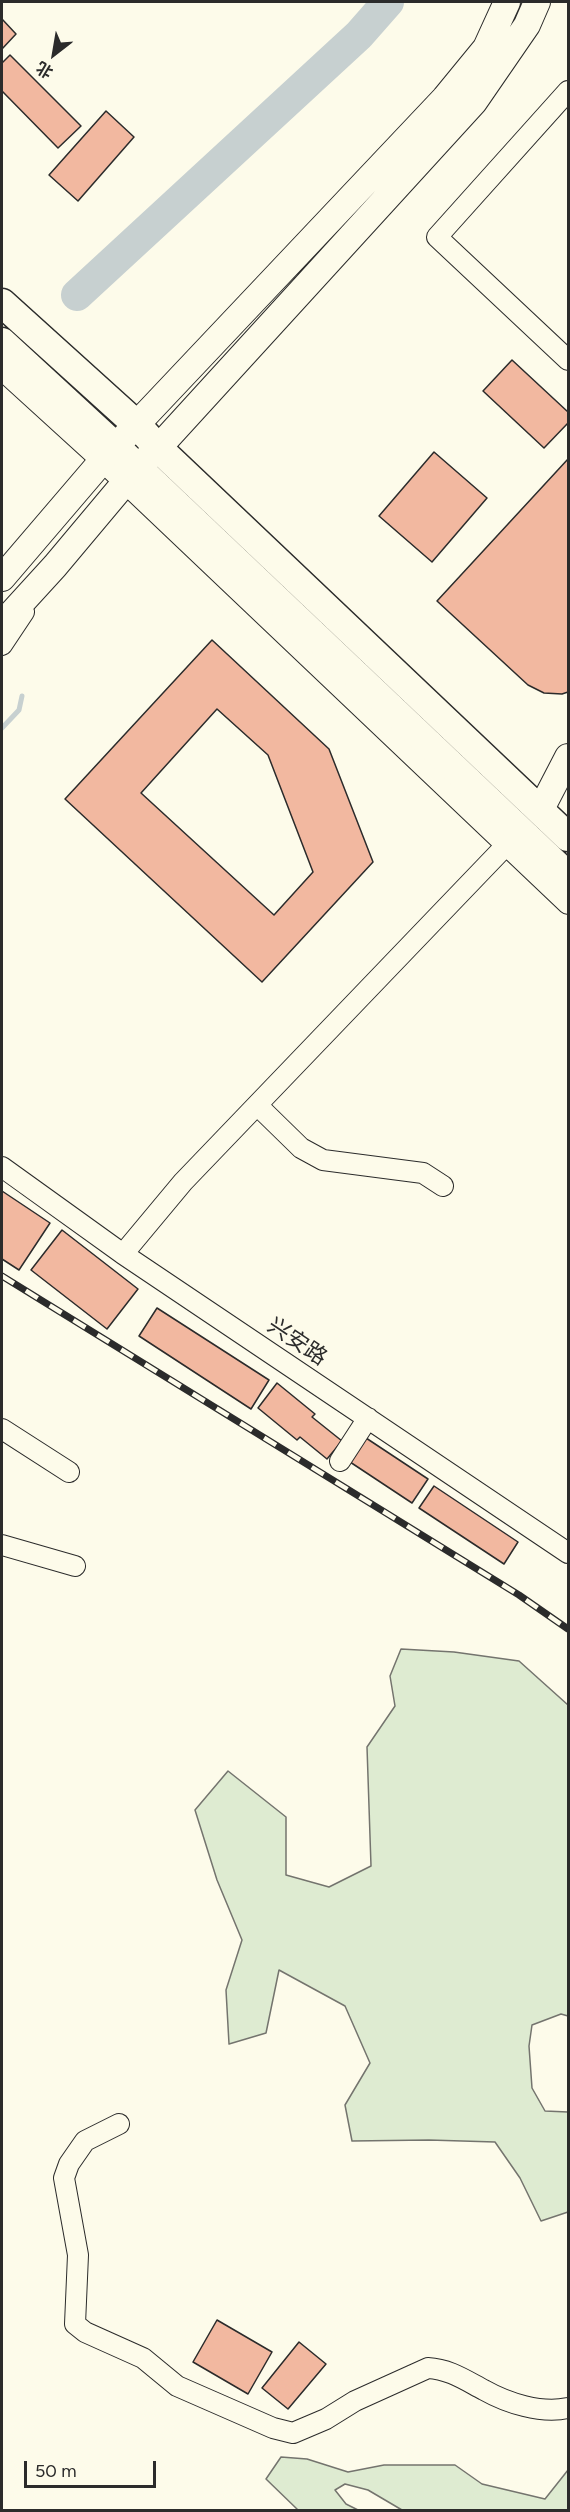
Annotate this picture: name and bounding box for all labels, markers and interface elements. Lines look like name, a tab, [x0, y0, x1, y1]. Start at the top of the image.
north arrow	[24, 24, 84, 84]
text: 北	[33, 58, 56, 82]
street label: 兴安路	[262, 1313, 332, 1371]
scale bar	[27, 2449, 159, 2487]
text: 50 m	[35, 2460, 77, 2482]

